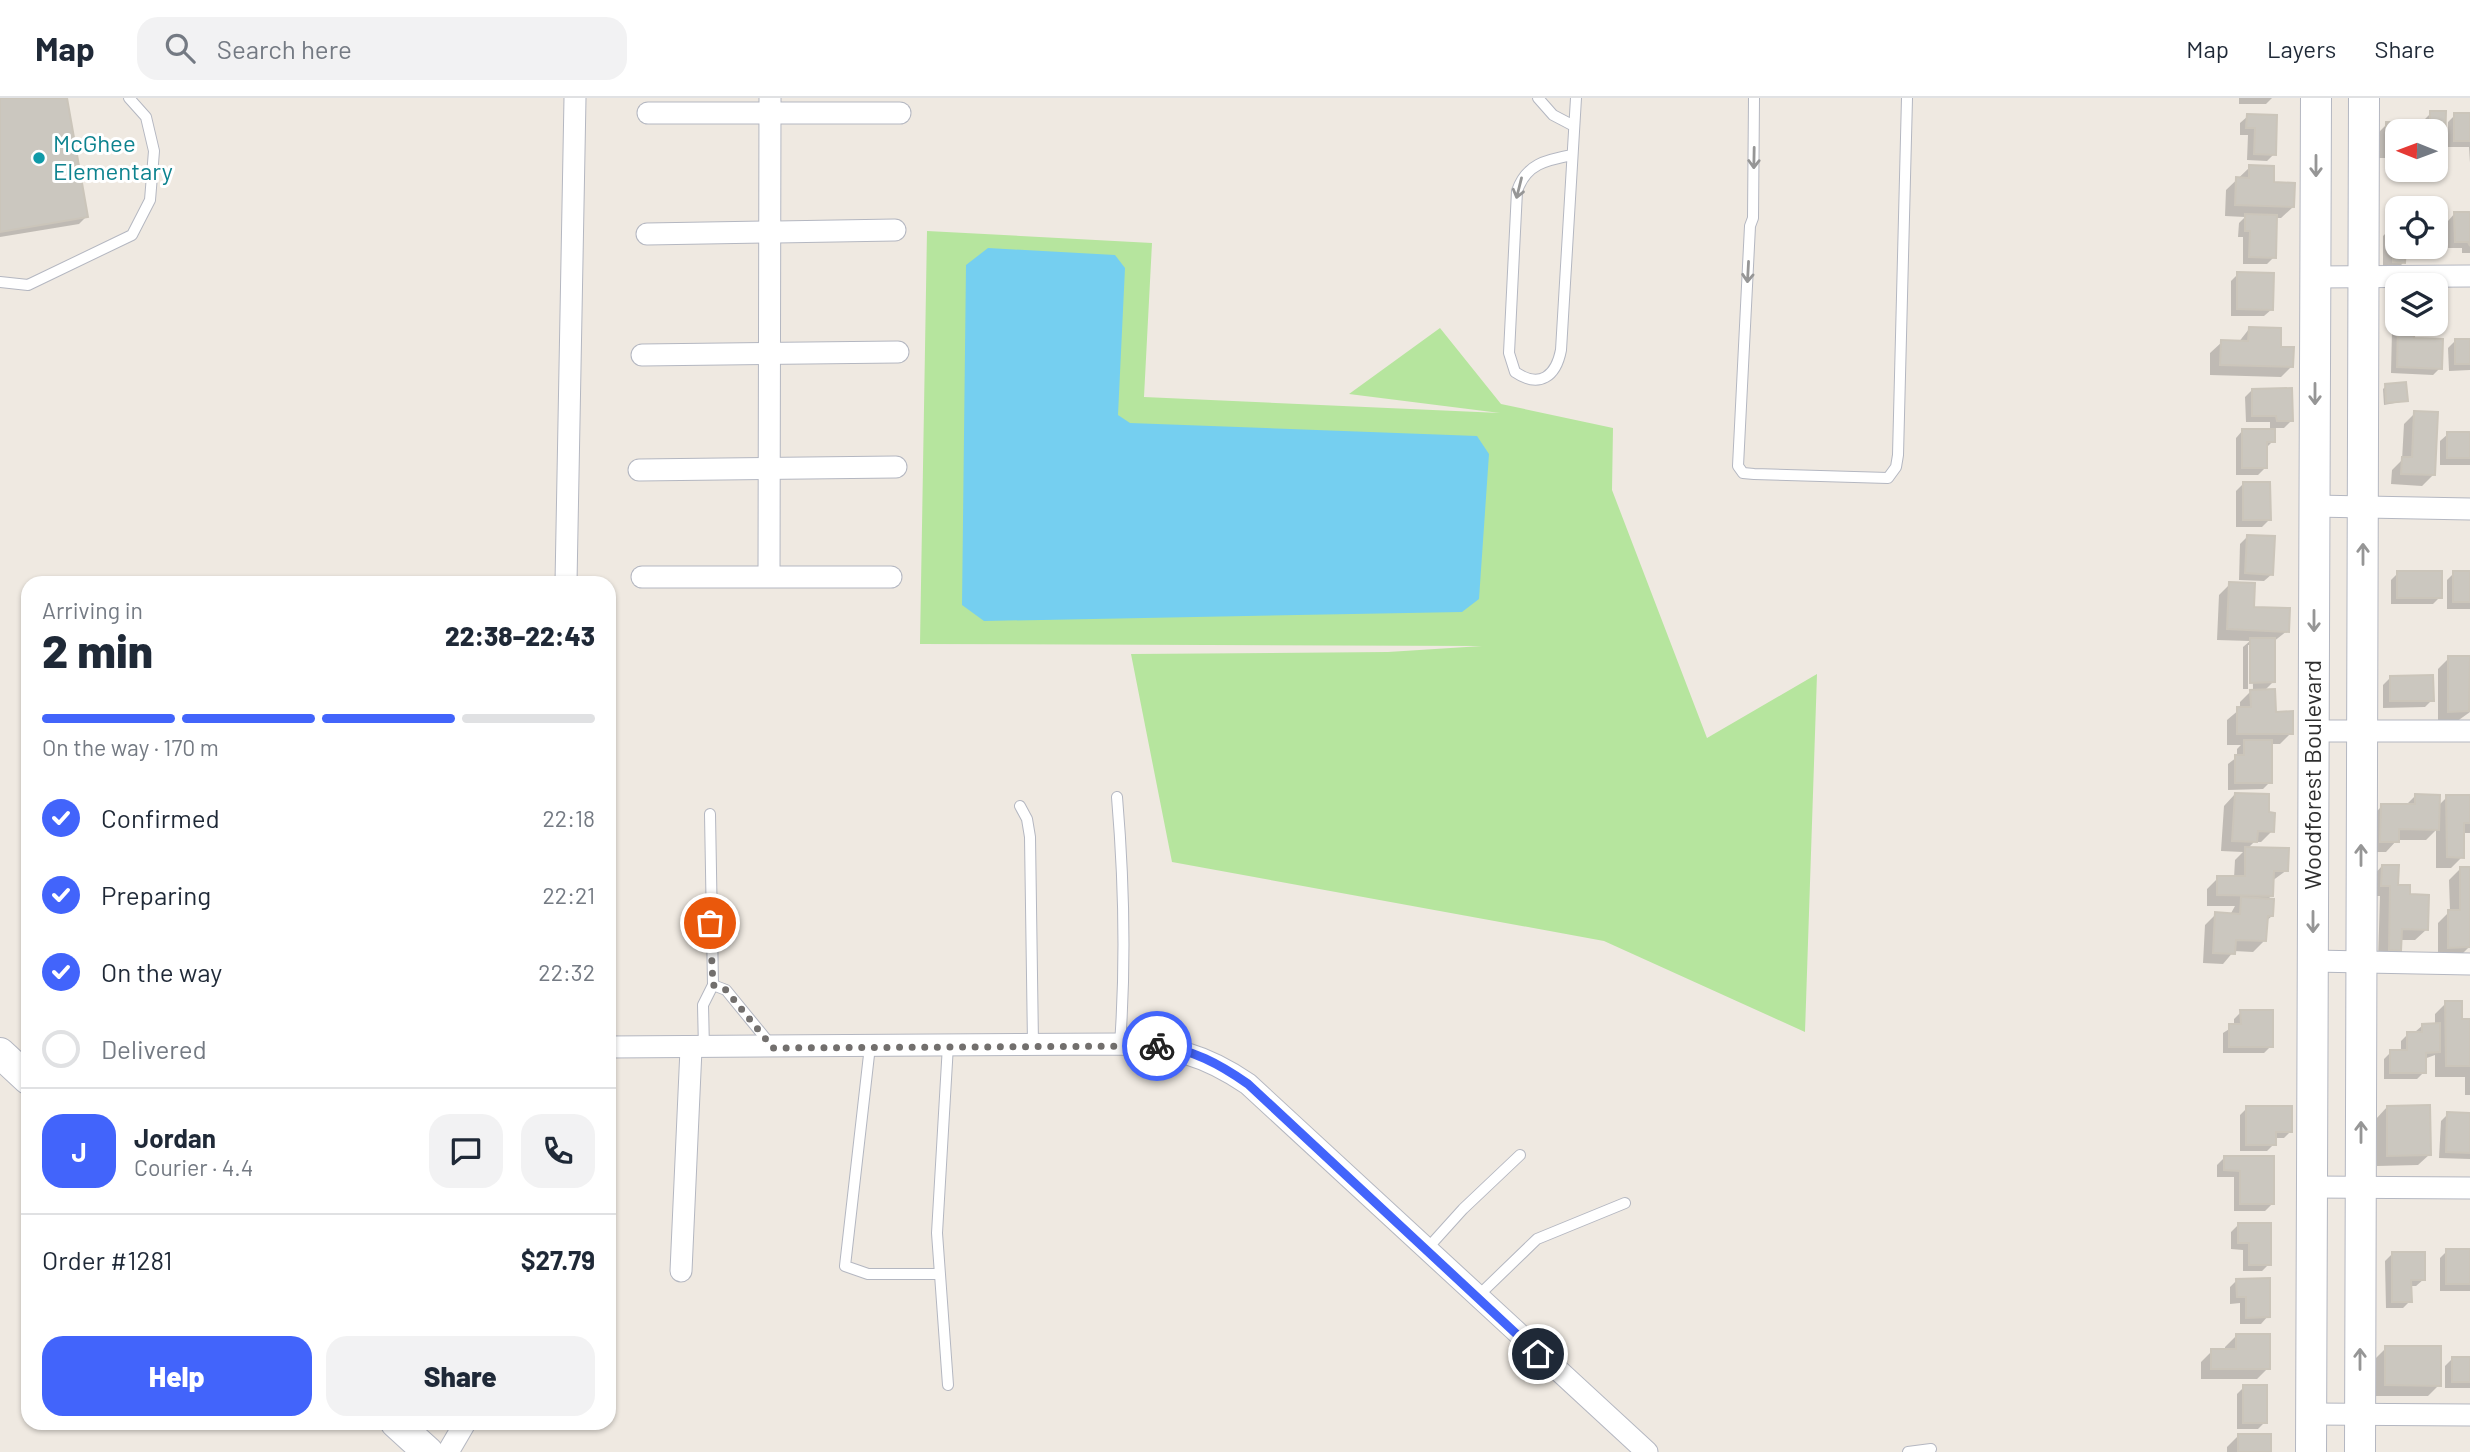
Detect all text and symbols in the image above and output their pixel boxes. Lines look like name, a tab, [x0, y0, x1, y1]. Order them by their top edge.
search box	[137, 17, 627, 80]
text: Map	[35, 28, 95, 68]
icon: search	[161, 29, 199, 67]
text: Search here	[217, 33, 352, 64]
text: Map	[2186, 34, 2229, 63]
text: Layers	[2267, 34, 2336, 63]
text: Share	[2374, 34, 2435, 63]
north arrow	[2385, 119, 2448, 182]
map controls	[2385, 119, 2448, 336]
place label: McGhee Elementary	[53, 128, 173, 185]
one-way arrow	[1747, 146, 1761, 169]
marker: McGhee Elementary	[31, 150, 47, 166]
one-way arrow	[2309, 154, 2323, 177]
one-way arrow	[1512, 176, 1525, 199]
button: locate	[2385, 196, 2448, 259]
one-way arrow	[1741, 260, 1754, 283]
button: layers	[2385, 273, 2448, 336]
one-way arrow	[2308, 382, 2322, 405]
one-way arrow	[2356, 543, 2369, 566]
text: Arriving in	[42, 596, 143, 624]
one-way arrow	[2307, 609, 2321, 632]
text: 22:38–22:43	[445, 620, 595, 651]
text: 2 min	[42, 622, 153, 677]
street label: Woodforest Boulevard	[2297, 660, 2326, 890]
text: On the way · 170 m	[42, 733, 219, 761]
icon: check	[42, 799, 80, 837]
text: Confirmed	[101, 802, 220, 833]
text: 22:18	[543, 804, 595, 832]
one-way arrow	[2355, 844, 2368, 867]
icon: check	[42, 876, 80, 914]
text: Preparing	[101, 879, 211, 910]
text: 22:21	[542, 881, 595, 909]
pin	[680, 893, 740, 953]
icon: bag	[691, 904, 729, 942]
one-way arrow	[2306, 910, 2320, 933]
icon: check	[42, 953, 80, 991]
text: On the way	[101, 956, 222, 987]
text: 22:32	[538, 958, 595, 986]
courier	[1122, 1011, 1192, 1081]
icon: bike	[1138, 1027, 1176, 1065]
text: Delivered	[101, 1033, 207, 1064]
button: chat	[429, 1114, 503, 1188]
button: phone	[521, 1114, 595, 1188]
one-way arrow	[2354, 1121, 2367, 1144]
text: Jordan	[134, 1122, 216, 1153]
text: J	[71, 1136, 87, 1167]
text: Courier · 4.4	[134, 1153, 253, 1181]
text: Order #1281	[42, 1244, 172, 1275]
text: $27.79	[521, 1244, 595, 1275]
pin	[1508, 1324, 1568, 1384]
icon: home	[1519, 1335, 1557, 1373]
button: Help	[42, 1336, 312, 1416]
button: Share	[326, 1336, 595, 1416]
one-way arrow	[2353, 1348, 2367, 1371]

